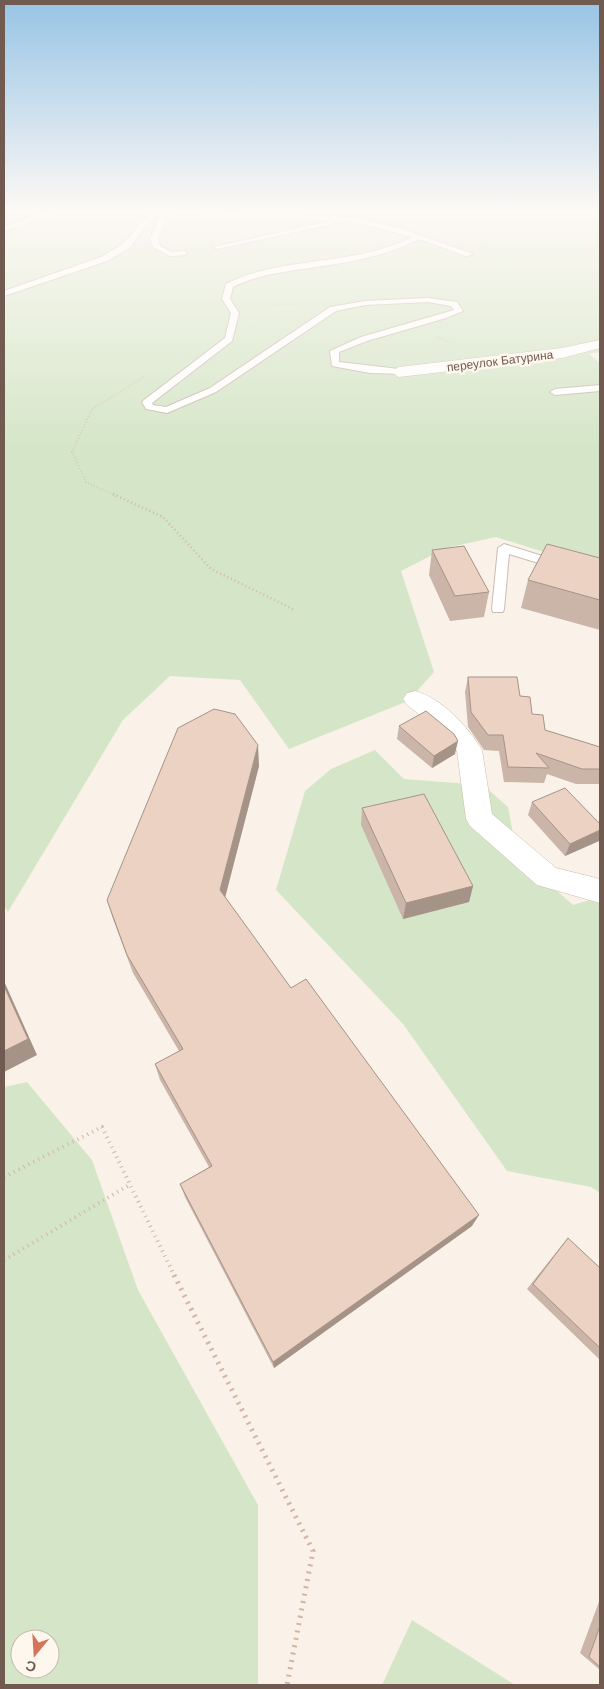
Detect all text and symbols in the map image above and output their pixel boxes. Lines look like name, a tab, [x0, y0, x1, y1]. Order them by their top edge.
street label: переулок Батурина	[446, 347, 554, 374]
north arrow	[10, 1629, 60, 1679]
text: С	[24, 1657, 38, 1676]

